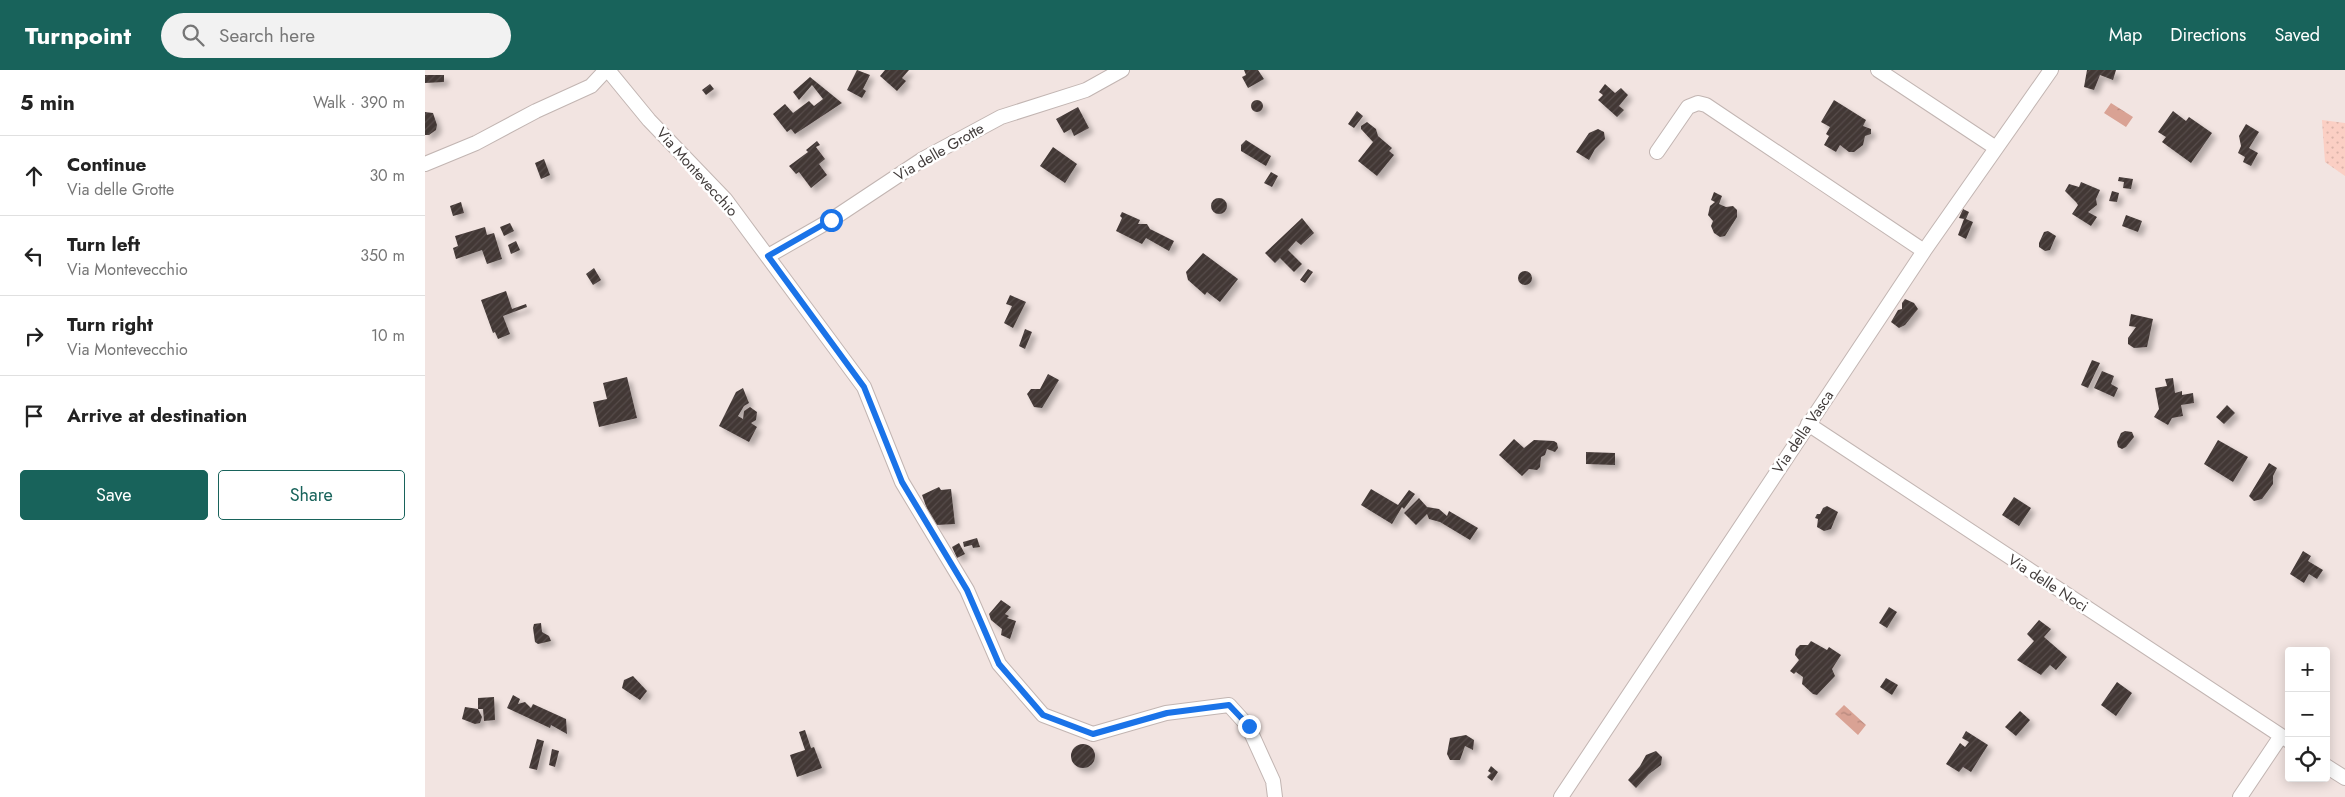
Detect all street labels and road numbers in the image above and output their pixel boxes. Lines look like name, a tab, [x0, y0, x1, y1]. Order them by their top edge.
street label: Via delle Grotte	[890, 117, 988, 187]
street label: Via Montevecchio	[651, 123, 743, 221]
street label: Via della Vasca	[1767, 386, 1839, 478]
street label: Via delle Noci	[2004, 549, 2092, 617]

